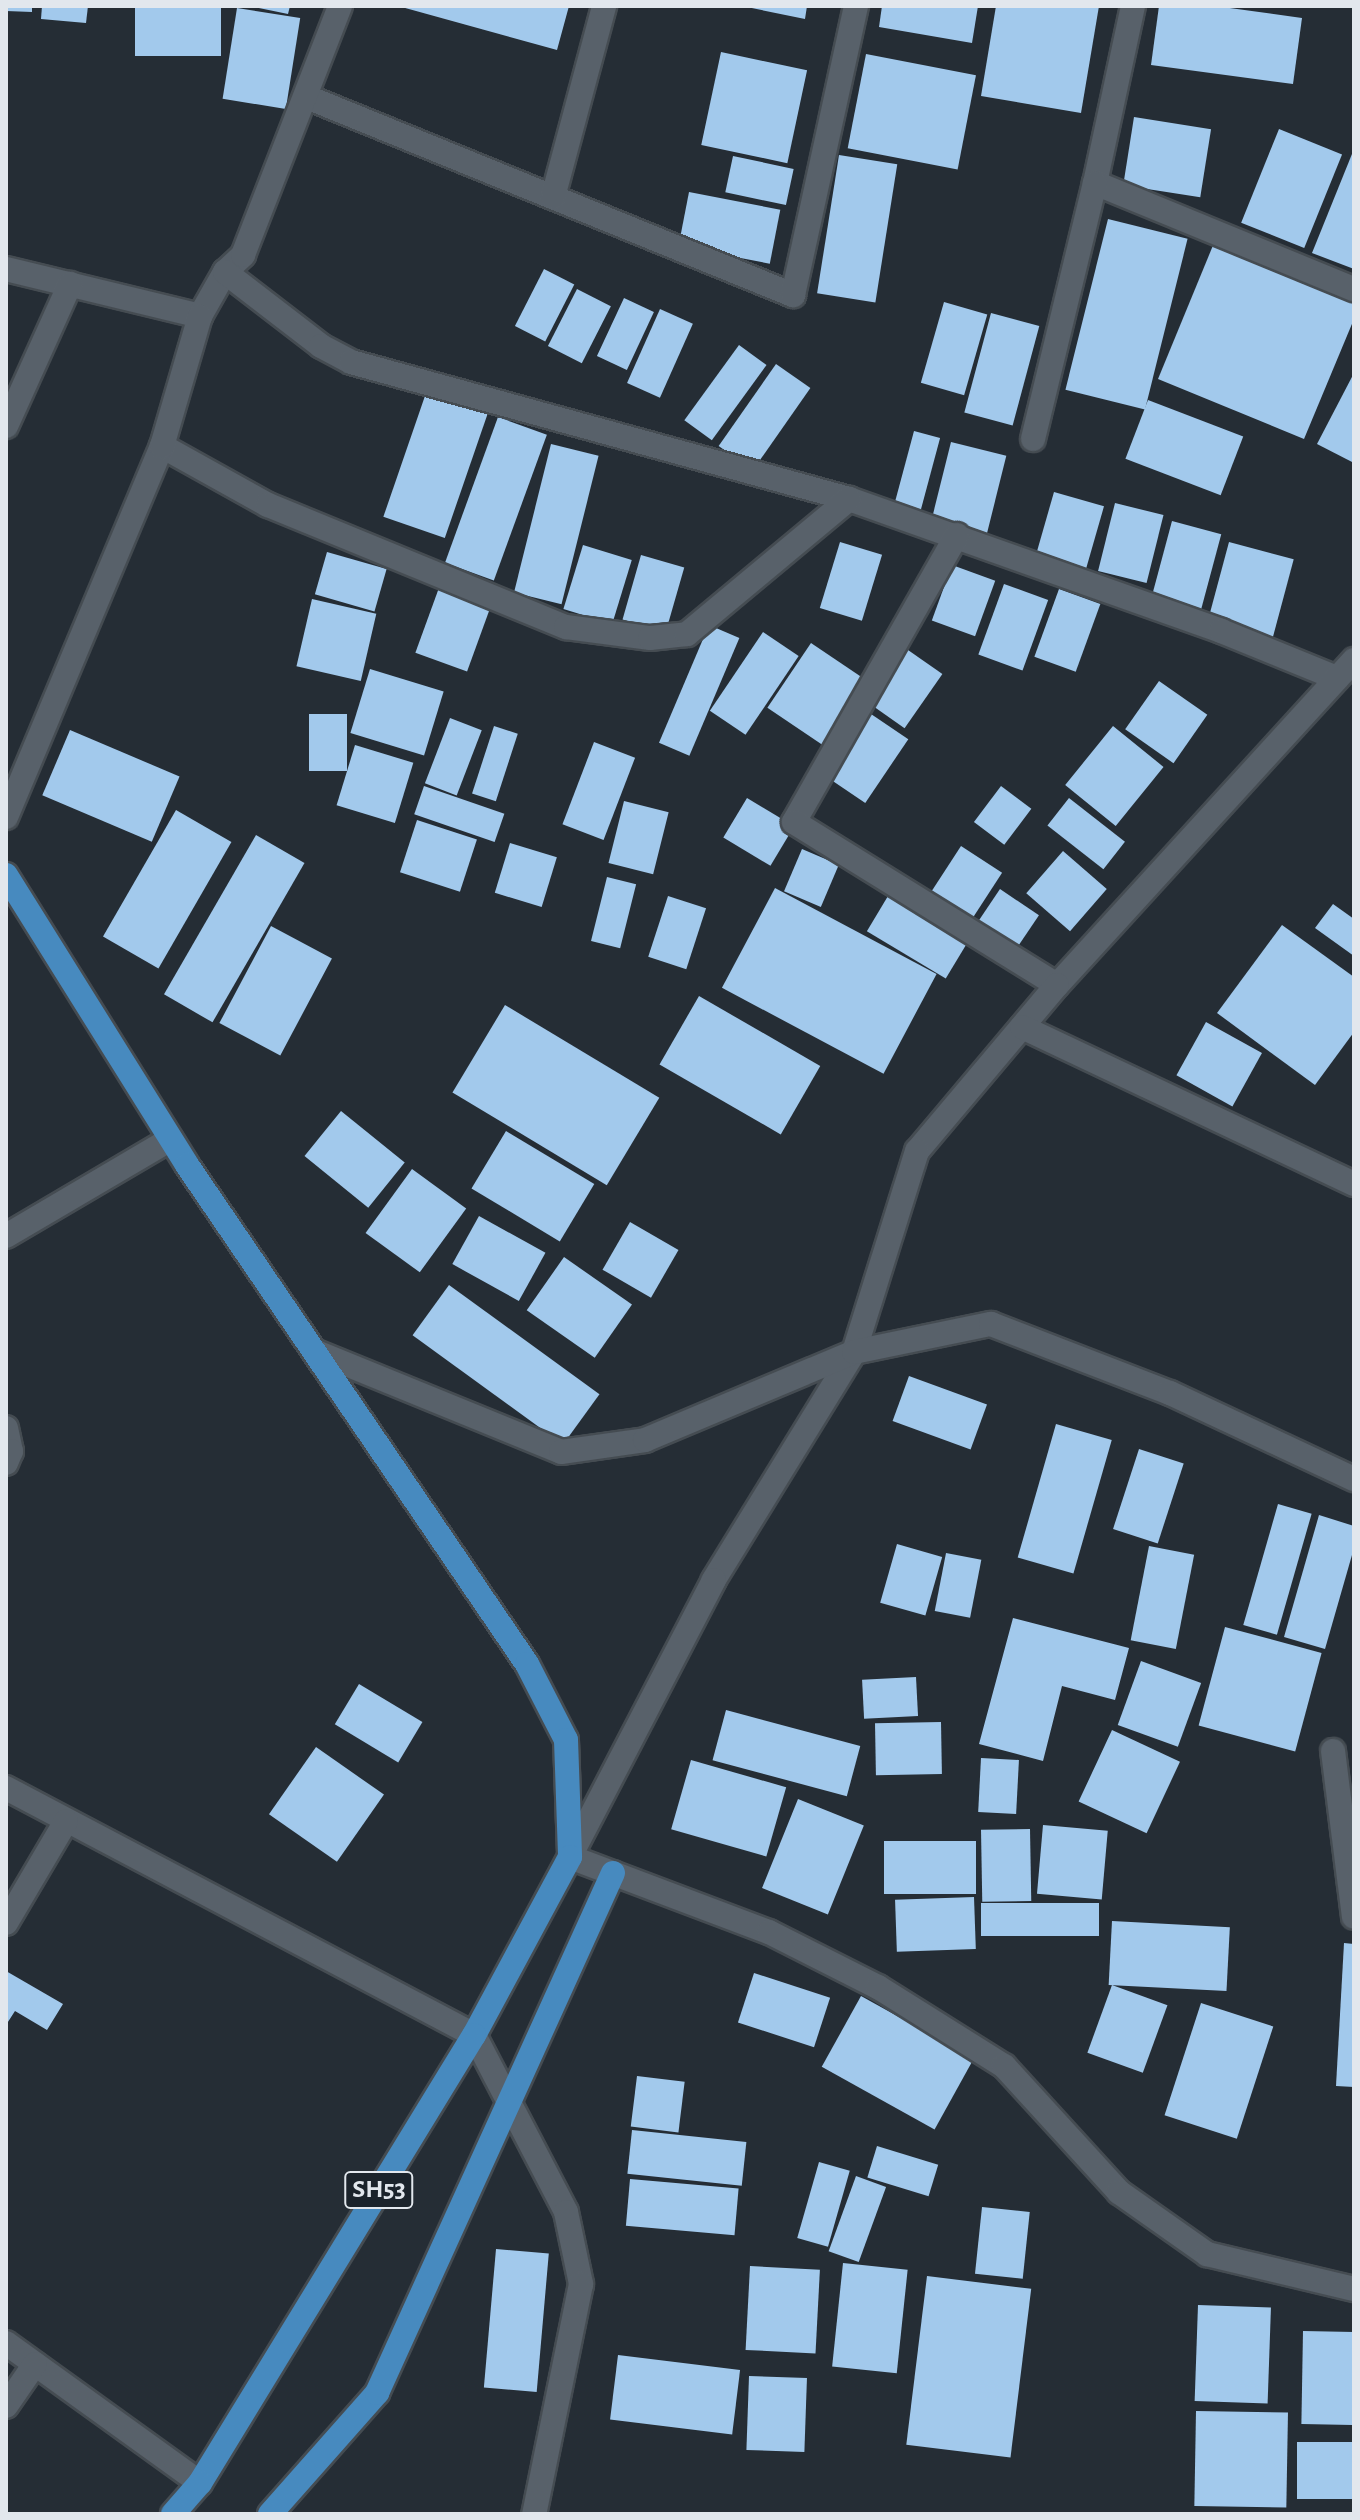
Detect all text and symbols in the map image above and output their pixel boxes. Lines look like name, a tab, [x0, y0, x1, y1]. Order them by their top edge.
road number: SH53	[343, 2168, 415, 2212]

